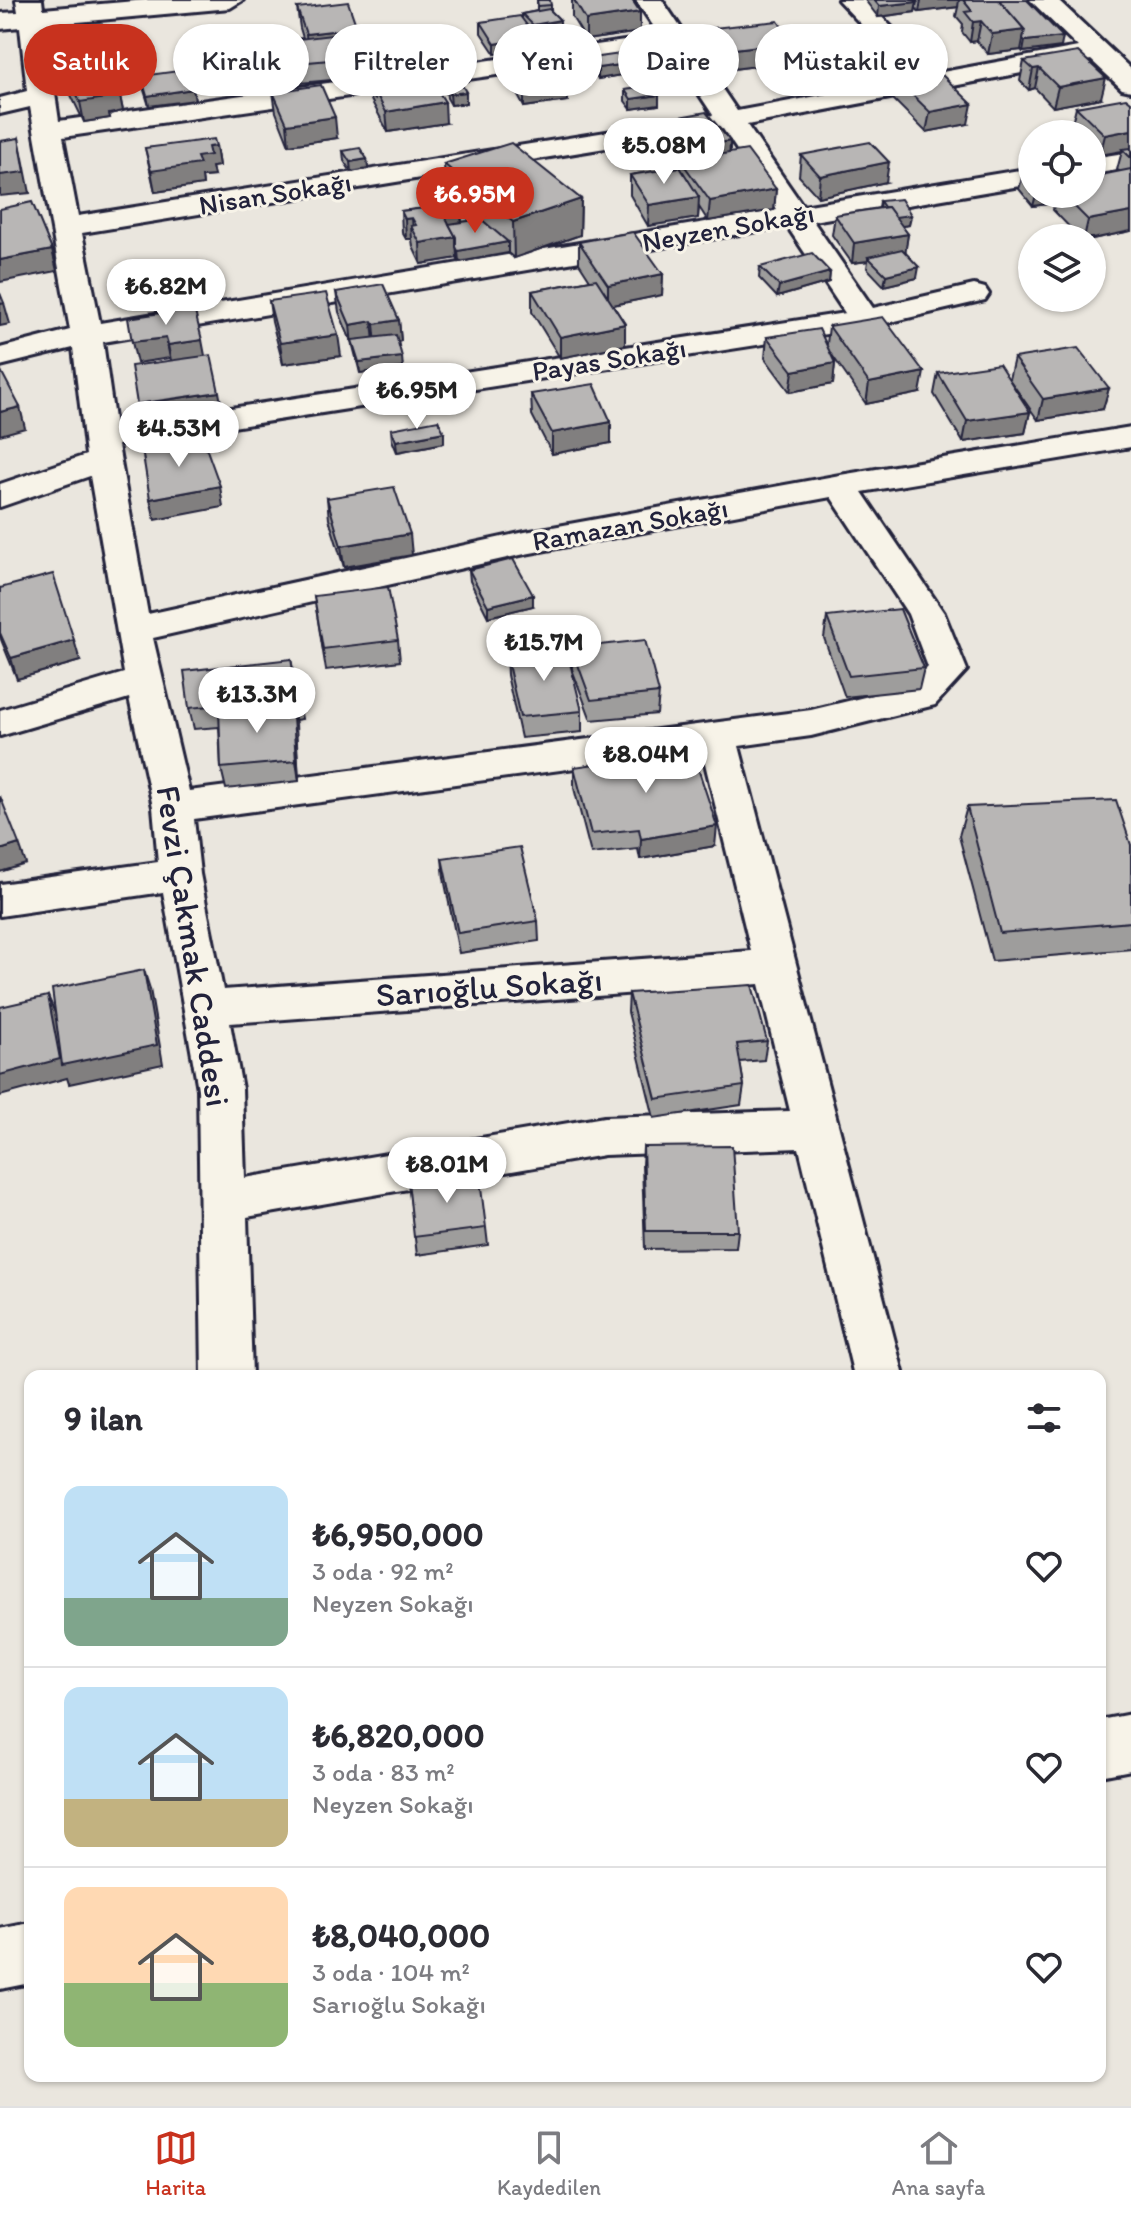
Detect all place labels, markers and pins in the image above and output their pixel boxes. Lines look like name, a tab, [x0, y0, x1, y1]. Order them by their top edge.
pin: ₺5.08M	[599, 118, 729, 186]
pin: ₺6.95M	[410, 167, 540, 235]
pin: ₺6.82M	[101, 259, 231, 327]
pin: ₺6.95M	[352, 363, 482, 431]
pin: ₺4.53M	[114, 401, 244, 469]
pin: ₺15.7M	[479, 615, 609, 683]
pin: ₺13.3M	[192, 667, 322, 735]
pin: ₺8.04M	[581, 727, 711, 795]
pin: ₺8.01M	[382, 1137, 512, 1205]

